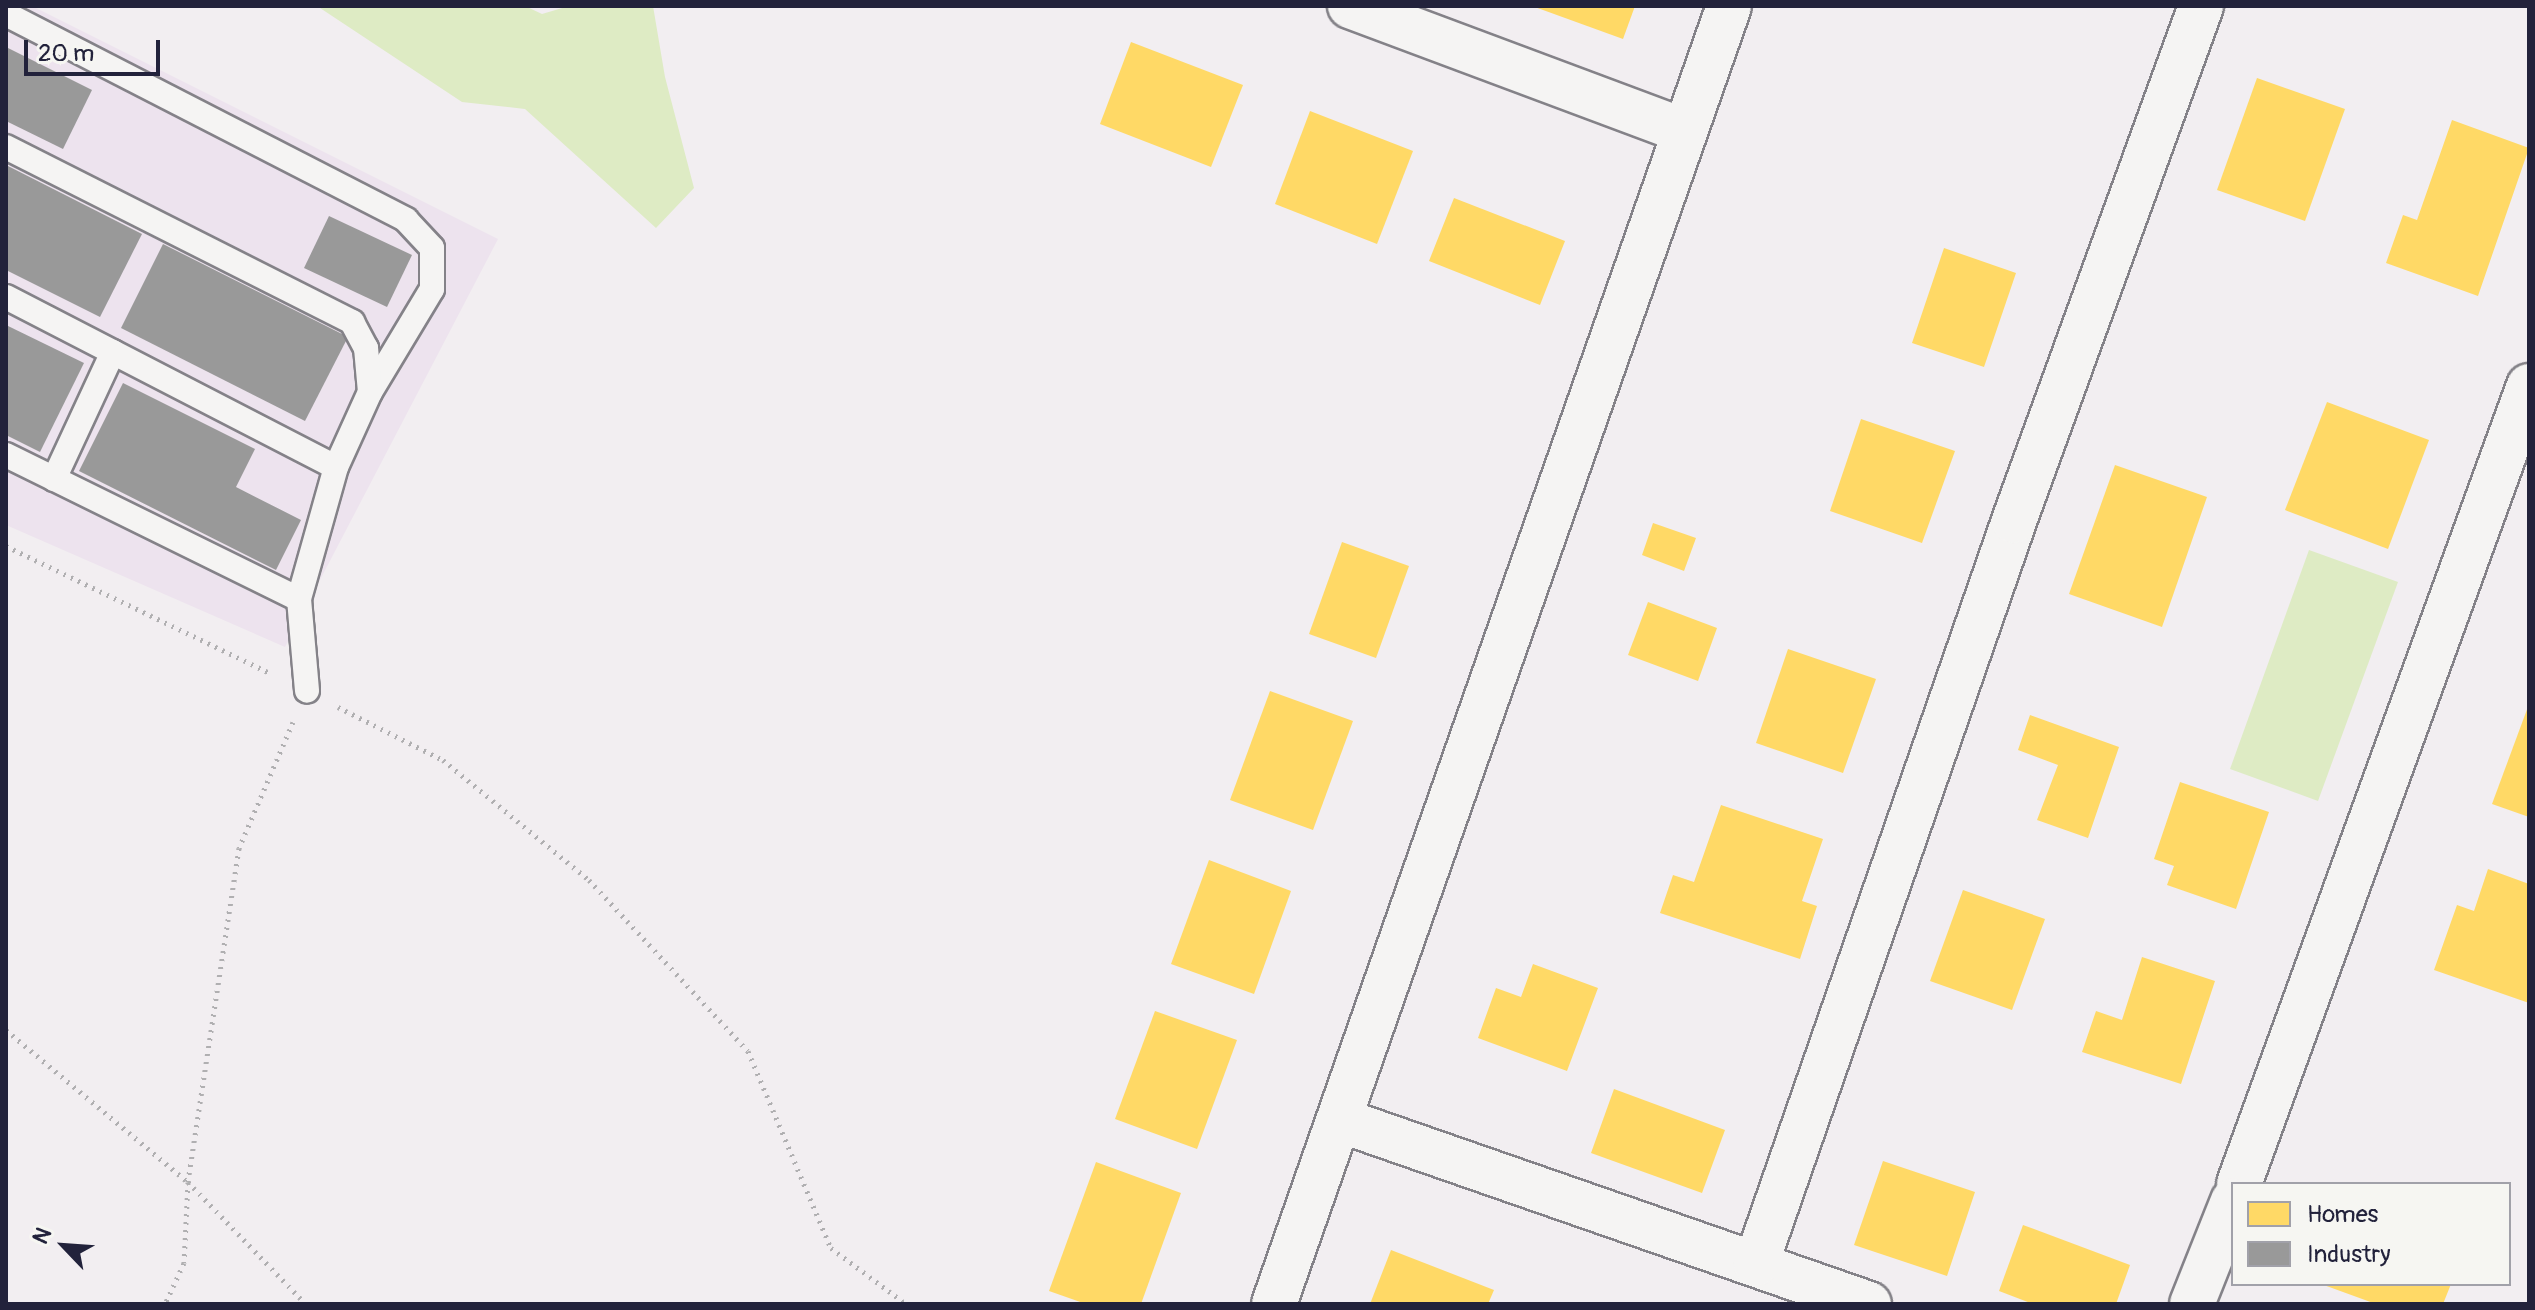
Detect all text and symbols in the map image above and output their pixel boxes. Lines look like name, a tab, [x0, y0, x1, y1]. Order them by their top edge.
scale bar	[28, 24, 164, 74]
text: 20 m	[38, 39, 94, 68]
legend	[2231, 1182, 2511, 1286]
text: Homes	[2307, 1200, 2378, 1229]
north arrow	[24, 1206, 104, 1286]
text: N	[26, 1223, 58, 1249]
text: Industry	[2307, 1240, 2390, 1269]

